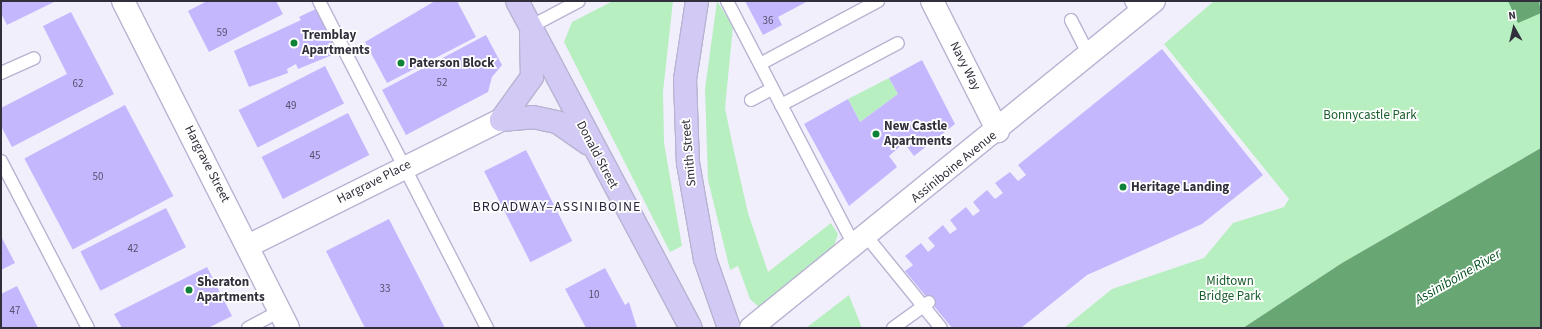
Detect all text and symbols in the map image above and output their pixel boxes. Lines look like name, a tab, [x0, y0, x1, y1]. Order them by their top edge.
north arrow	[1494, 8, 1534, 48]
text: N	[1508, 8, 1517, 24]
house number: 36	[763, 14, 773, 28]
house number: 59	[217, 26, 227, 40]
place label: Tremblay Apartments	[302, 28, 370, 59]
marker: Tremblay Apartments	[289, 38, 299, 48]
street label: Navy Way	[946, 39, 984, 93]
place label: Paterson Block	[409, 55, 494, 71]
marker: Paterson Block	[396, 58, 406, 68]
house number: 52	[437, 76, 447, 90]
house number: 62	[73, 77, 83, 91]
house number: 49	[286, 99, 296, 113]
park label: Bonnycastle Park	[1323, 107, 1417, 123]
street label: Donald Street	[573, 118, 621, 192]
street label: Smith Street	[678, 119, 700, 187]
place label: New Castle Apartments	[884, 119, 952, 150]
street label: Hargrave Street	[181, 123, 233, 205]
street label: Assiniboine Avenue	[908, 128, 1000, 206]
marker: New Castle Apartments	[871, 129, 881, 139]
house number: 45	[310, 149, 320, 163]
street label: Hargrave Place	[334, 157, 414, 207]
house number: 50	[93, 170, 103, 184]
place label: Heritage Landing	[1131, 179, 1229, 195]
marker: Heritage Landing	[1118, 182, 1128, 192]
district label: BROADWAY–ASSINIBOINE	[473, 199, 641, 215]
house number: 42	[128, 242, 138, 256]
water label: Assiniboine River	[1412, 246, 1504, 308]
park label: Midtown Bridge Park	[1199, 274, 1261, 305]
place label: Sheraton Apartments	[197, 275, 265, 306]
house number: 33	[380, 282, 390, 296]
marker: Sheraton Apartments	[184, 285, 194, 295]
house number: 10	[589, 288, 599, 302]
house number: 47	[10, 304, 20, 318]

